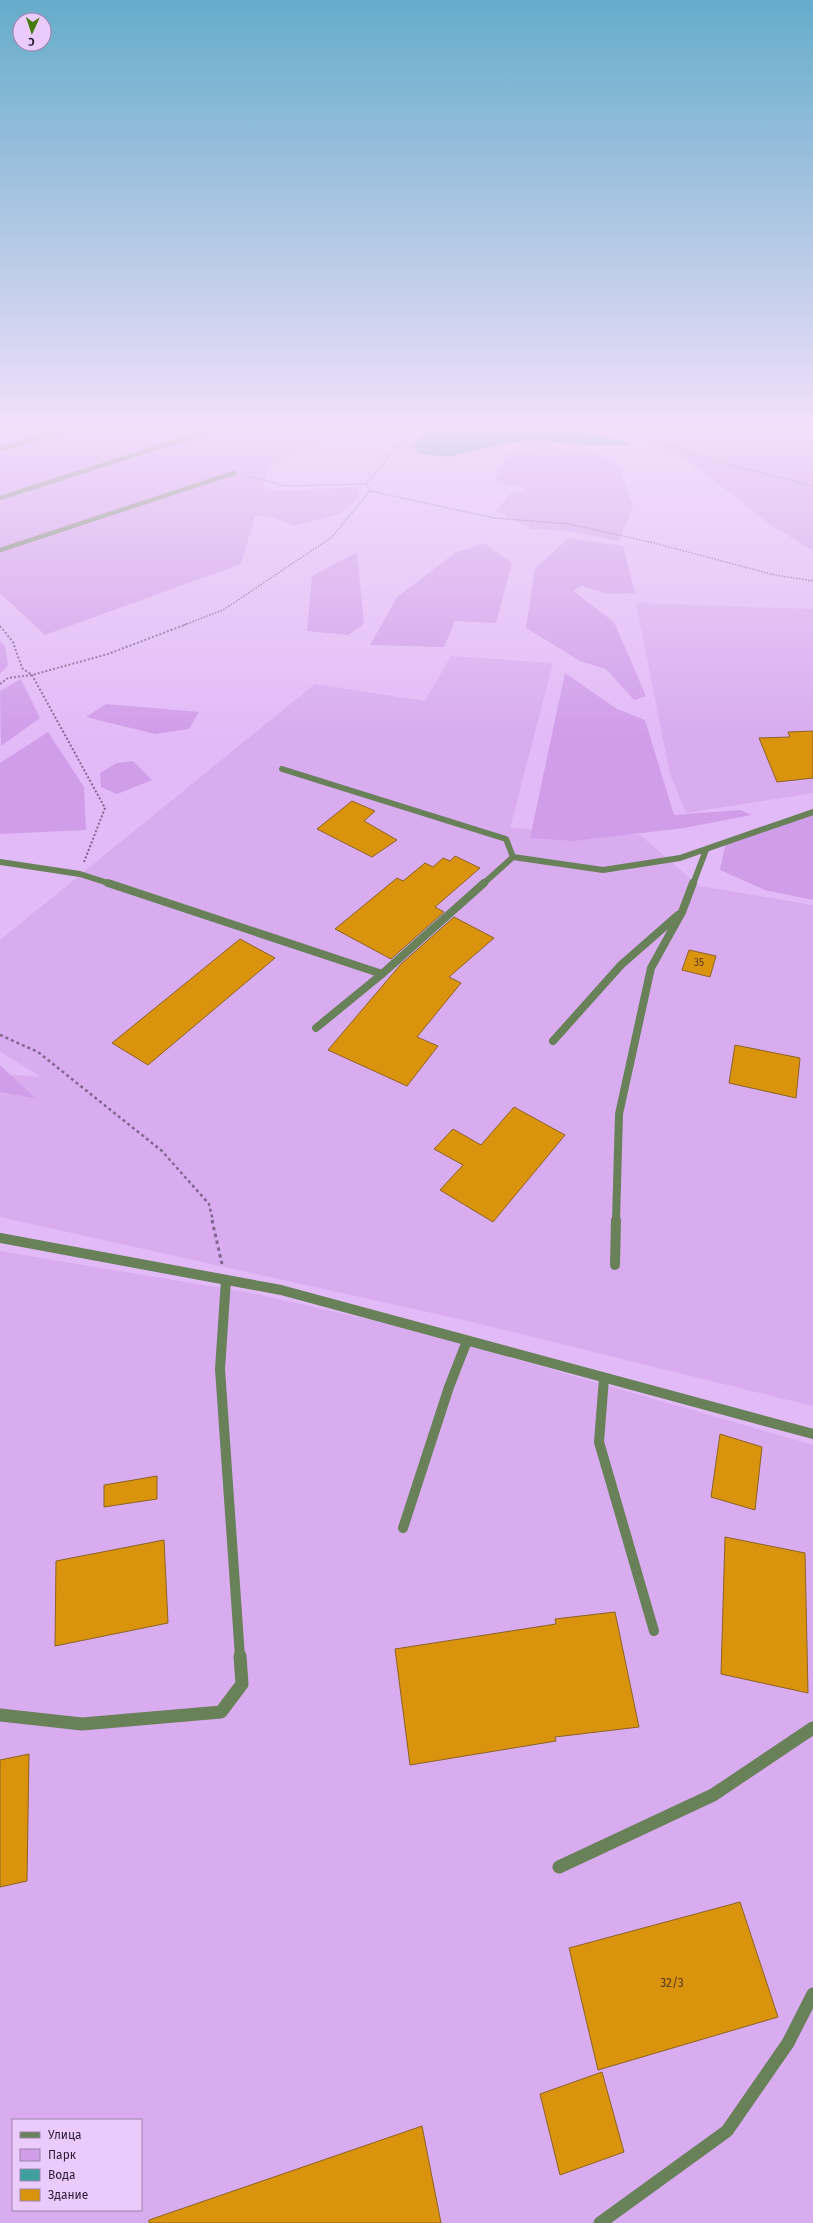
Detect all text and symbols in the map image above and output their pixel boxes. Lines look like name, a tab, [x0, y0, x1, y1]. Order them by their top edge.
north arrow	[12, 12, 52, 52]
text: С	[27, 35, 35, 48]
house number: 35	[694, 957, 704, 969]
house number: 32/3	[660, 1976, 684, 1990]
legend	[12, 2119, 142, 2211]
text: Улица	[48, 2128, 82, 2142]
text: Парк	[48, 2148, 77, 2162]
text: Вода	[48, 2168, 75, 2182]
text: Здание	[48, 2188, 88, 2202]

